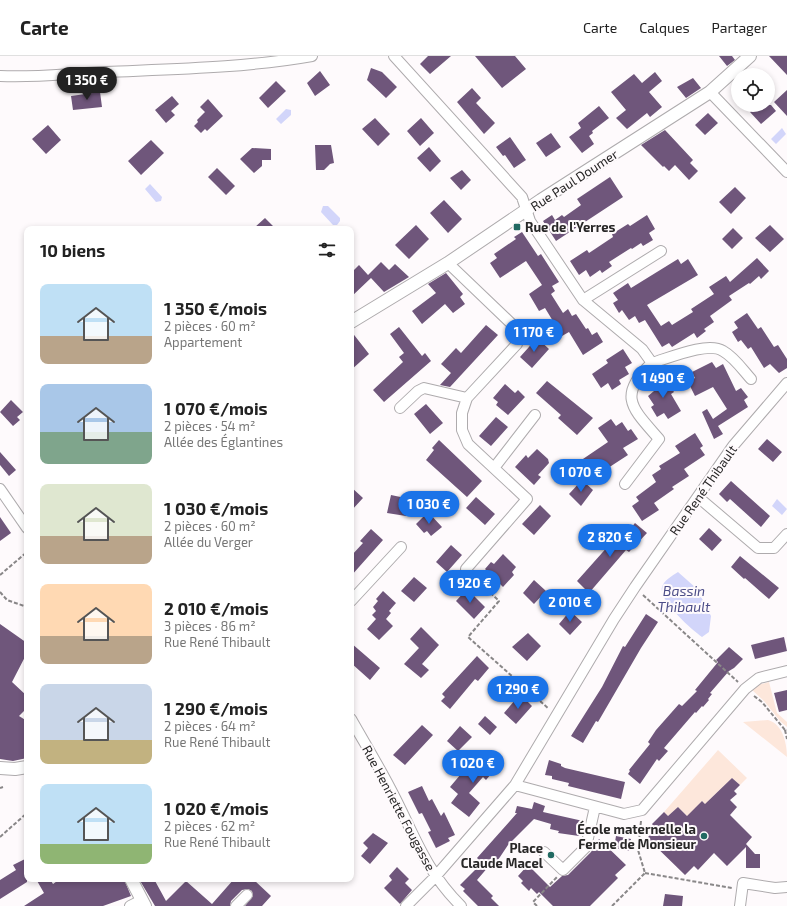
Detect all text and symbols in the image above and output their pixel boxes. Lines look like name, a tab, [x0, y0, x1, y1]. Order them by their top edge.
text: Carte	[20, 16, 69, 39]
text: Carte	[583, 19, 617, 36]
text: Calques	[639, 19, 690, 36]
text: Partager	[712, 19, 767, 36]
pin: 1 350 €	[50, 67, 124, 101]
map controls	[731, 68, 775, 112]
button: locate	[731, 68, 775, 112]
text: 1 350 €	[66, 72, 108, 88]
street label: Rue Paul Doumer	[527, 146, 621, 214]
place label: Rue de l'Yerres	[525, 219, 616, 235]
marker: Rue de l'Yerres	[512, 222, 522, 232]
icon: filters	[316, 239, 338, 261]
text: 10 biens	[40, 240, 105, 260]
text: 1 350 €/mois	[164, 298, 267, 318]
icon: home	[72, 300, 120, 348]
text: 2 pièces · 60 m²	[164, 318, 256, 334]
pin: 1 170 €	[497, 319, 571, 353]
text: 1 170 €	[514, 324, 554, 340]
text: Appartement	[164, 334, 242, 350]
pin: 1 490 €	[626, 365, 700, 399]
text: 1 490 €	[641, 370, 685, 386]
text: 1 070 €/mois	[164, 398, 268, 418]
icon: home	[72, 400, 120, 448]
text: 2 pièces · 54 m²	[164, 418, 255, 434]
text: Allée des Églantines	[164, 434, 283, 450]
street label: Rue René Thibault	[666, 442, 740, 538]
pin: 1 070 €	[544, 459, 618, 493]
text: 1 070 €	[560, 464, 602, 480]
pin: 1 030 €	[392, 491, 466, 525]
text: 1 030 €	[407, 496, 451, 512]
text: 1 030 €/mois	[164, 498, 268, 518]
icon: home	[72, 500, 120, 548]
text: 2 pièces · 60 m²	[164, 518, 256, 534]
pin: 2 820 €	[573, 524, 647, 558]
text: 2 820 €	[587, 529, 633, 545]
text: Allée du Verger	[164, 534, 253, 550]
pin: 1 920 €	[433, 570, 507, 604]
text: 1 920 €	[448, 575, 492, 591]
water label: Bassin Thibault	[658, 582, 711, 615]
pin: 2 010 €	[533, 589, 607, 623]
text: 2 010 €	[548, 594, 592, 610]
text: 2 010 €/mois	[164, 598, 269, 618]
icon: home	[72, 600, 120, 648]
text: 3 pièces · 86 m²	[164, 618, 256, 634]
text: Rue René Thibault	[164, 634, 270, 650]
pin: 1 290 €	[481, 676, 555, 710]
text: 1 290 €	[496, 681, 540, 697]
text: 1 290 €/mois	[164, 698, 268, 718]
icon: home	[72, 700, 120, 748]
text: 2 pièces · 64 m²	[164, 718, 256, 734]
text: Rue René Thibault	[164, 734, 270, 750]
street label: Rue Henriette Fougasse	[359, 742, 439, 874]
pin: 1 020 €	[436, 750, 510, 784]
text: 1 020 €	[451, 755, 495, 771]
text: 1 020 €/mois	[164, 798, 269, 818]
icon: home	[72, 800, 120, 848]
text: 2 pièces · 62 m²	[164, 818, 255, 834]
place label: École maternelle la Ferme de Monsieur	[577, 820, 696, 852]
marker: École maternelle la Ferme de Monsieur	[699, 831, 709, 841]
text: Rue René Thibault	[164, 834, 270, 850]
place label: Place Claude Macel	[461, 840, 544, 871]
marker: Place Claude Macel	[546, 850, 556, 860]

